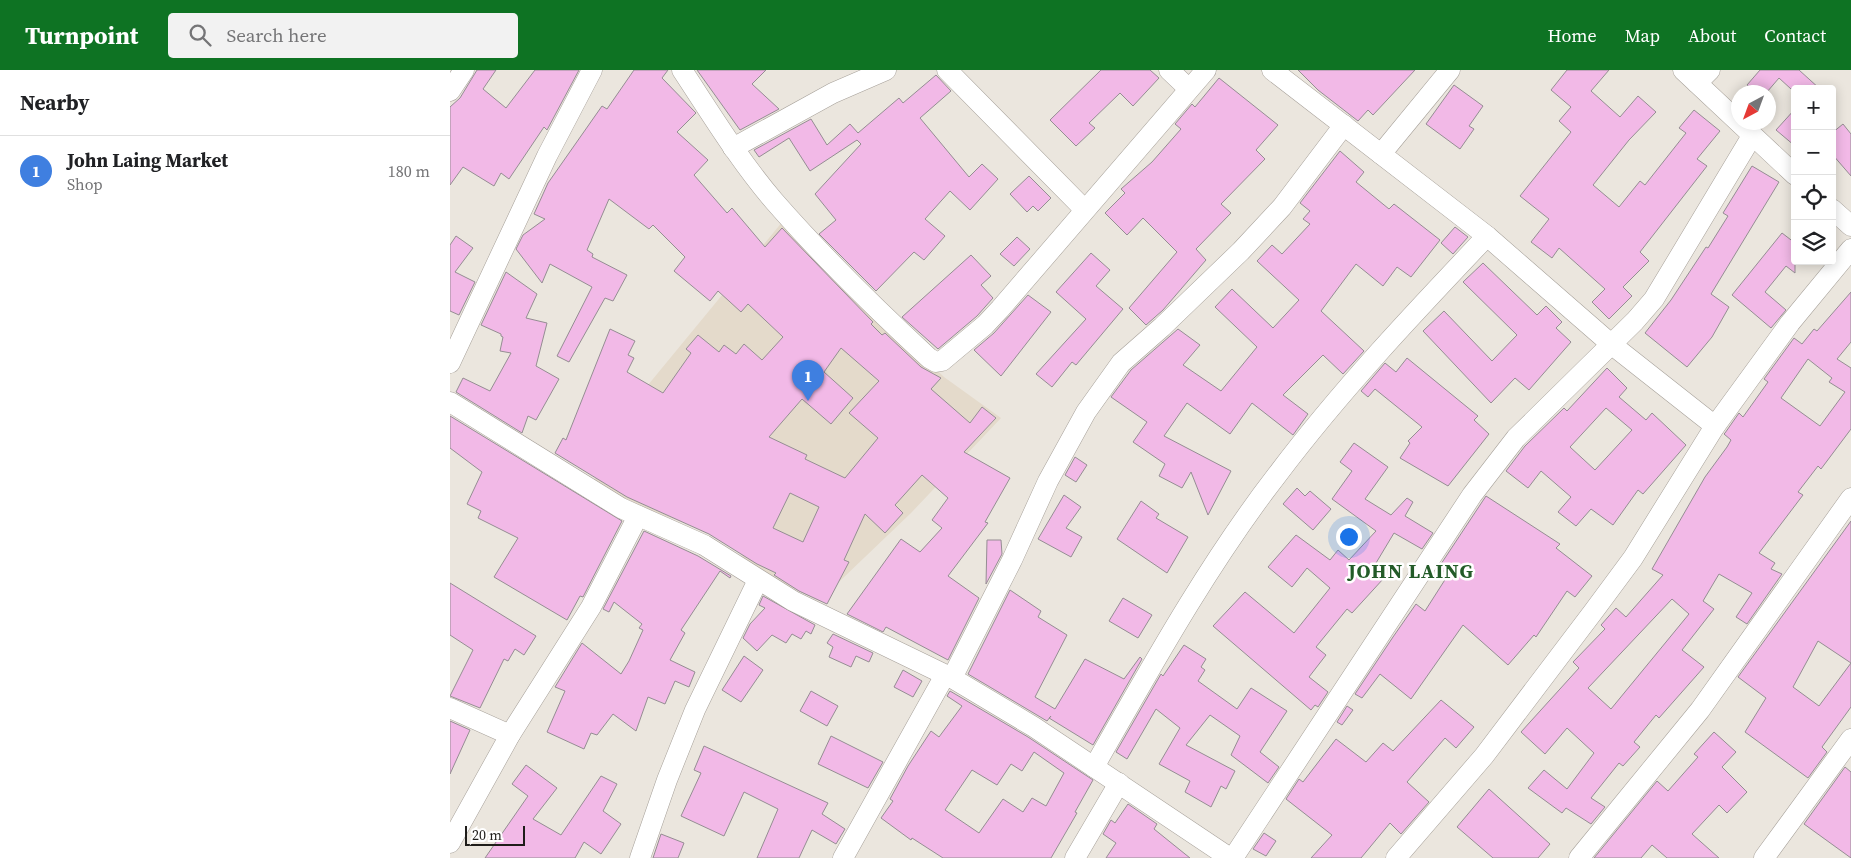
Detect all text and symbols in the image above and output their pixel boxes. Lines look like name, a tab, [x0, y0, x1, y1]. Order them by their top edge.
search box	[168, 13, 518, 58]
text: Turnpoint	[25, 19, 138, 52]
icon: search	[186, 21, 214, 49]
text: Search here	[226, 22, 327, 48]
text: Home	[1548, 23, 1597, 48]
text: Map	[1625, 23, 1660, 48]
text: About	[1688, 23, 1736, 48]
text: Contact	[1764, 23, 1826, 48]
north arrow	[1731, 85, 1776, 130]
map controls	[1791, 85, 1836, 265]
button: +	[1791, 85, 1836, 130]
text: Nearby	[20, 88, 90, 117]
button: −	[1791, 130, 1836, 175]
text: John Laing Market	[67, 147, 228, 173]
text: 1	[32, 160, 40, 182]
text: 180 m	[388, 160, 430, 182]
text: Shop	[67, 173, 103, 195]
button: locate	[1791, 175, 1836, 220]
button: layers	[1791, 220, 1836, 265]
pin: 1	[792, 360, 824, 401]
your location	[1336, 524, 1362, 550]
district label: JOHN LAING	[1346, 557, 1474, 585]
scale bar	[465, 823, 525, 846]
text: 20 m	[472, 825, 502, 845]

